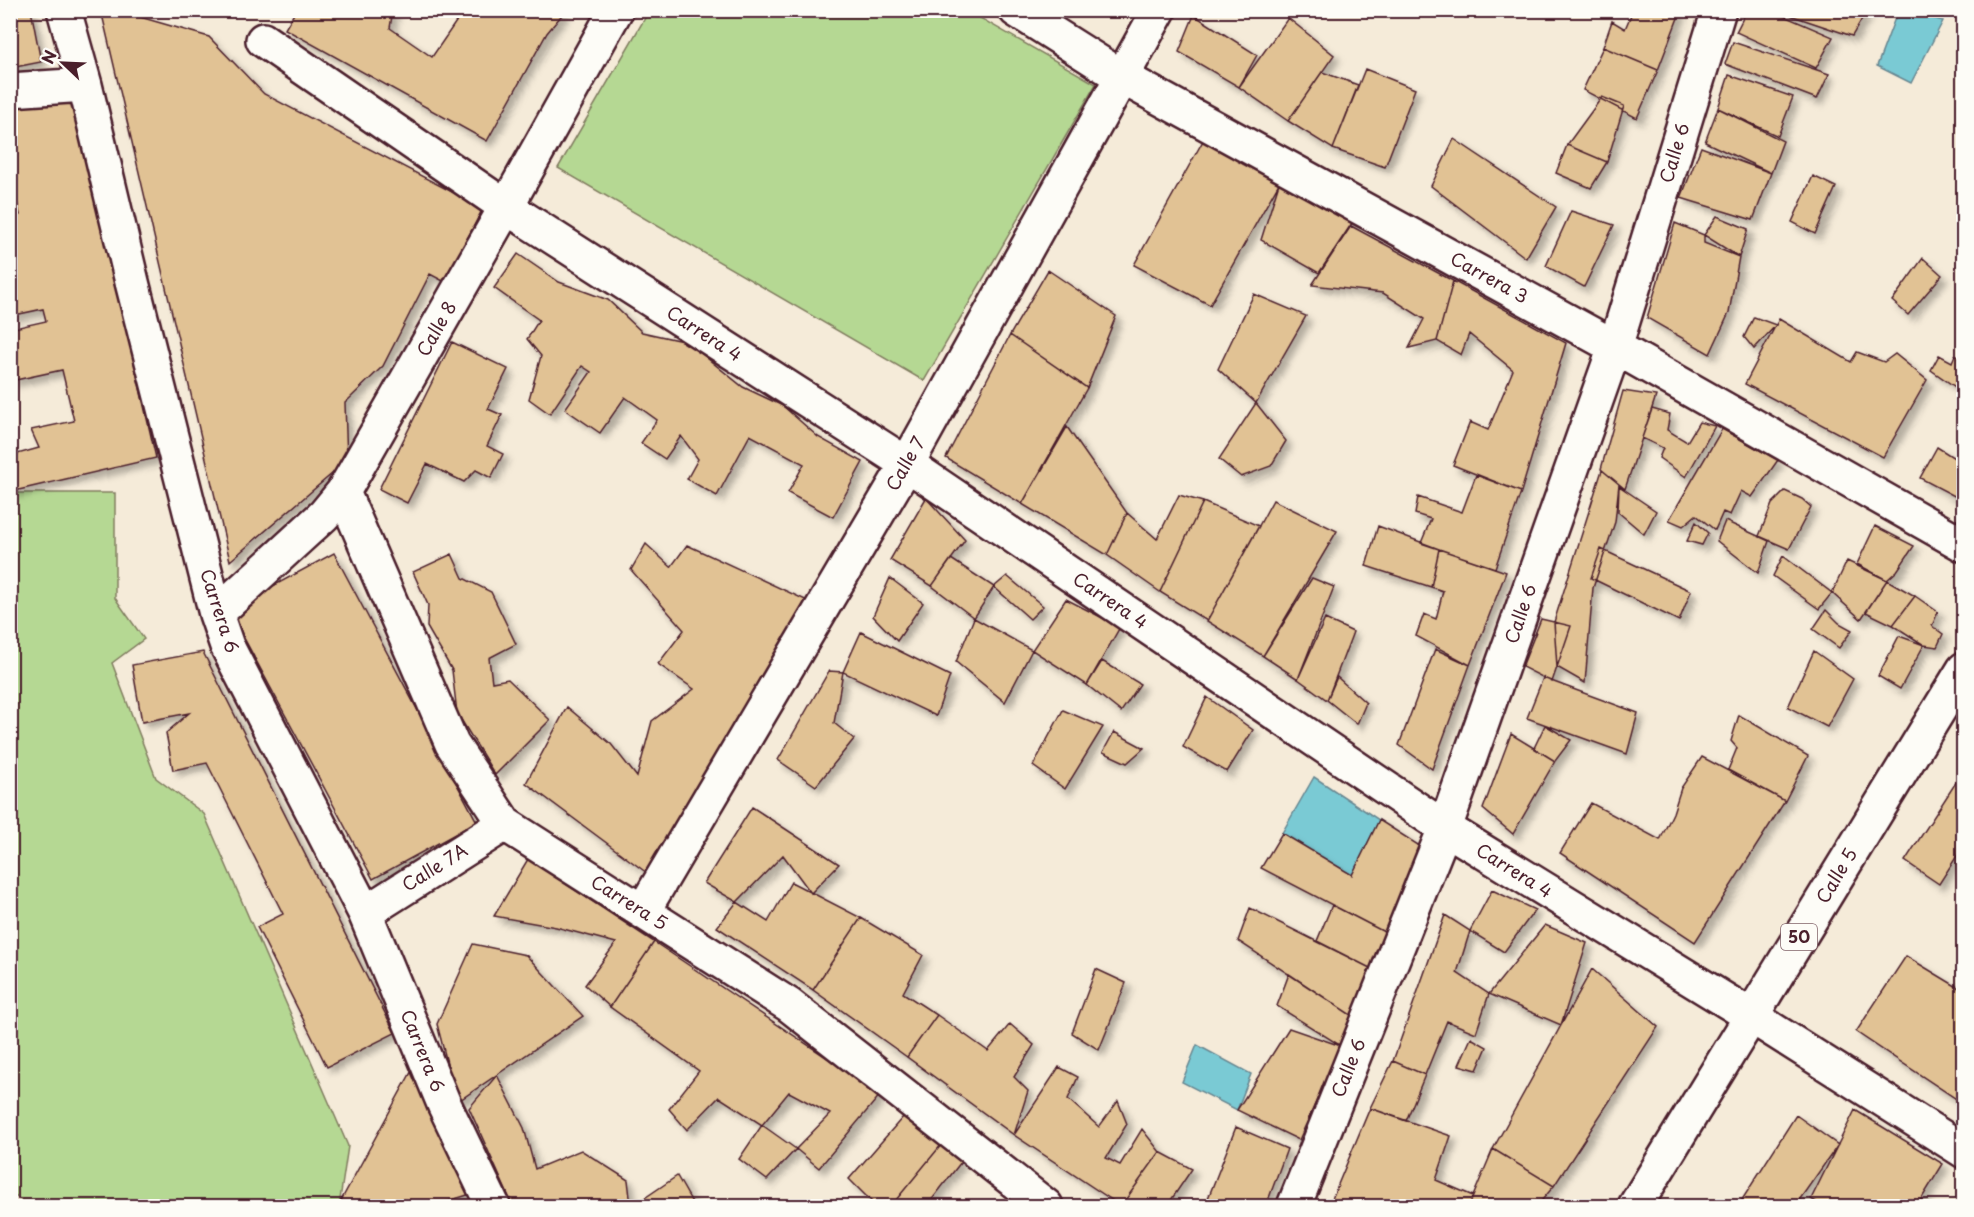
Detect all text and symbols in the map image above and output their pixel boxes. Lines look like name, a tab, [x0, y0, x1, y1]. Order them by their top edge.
north arrow	[33, 33, 93, 93]
text: N	[35, 46, 62, 67]
street label: Calle 6	[1652, 119, 1695, 186]
street label: Carrera 3	[1446, 244, 1534, 309]
street label: Calle 8	[409, 295, 462, 361]
street label: Carrera 4	[662, 298, 748, 367]
street label: Calle 7	[878, 431, 931, 496]
street label: Carrera 6	[194, 565, 247, 656]
street label: Carrera 4	[1068, 565, 1154, 635]
street label: Calle 6	[1497, 580, 1542, 647]
street label: Calle 7A	[396, 836, 472, 897]
street label: Carrera 4	[1471, 836, 1558, 904]
street label: Calle 5	[1809, 842, 1863, 908]
street label: Carrera 5	[586, 867, 674, 936]
road number: 50	[1781, 924, 1817, 950]
street label: Carrera 6	[395, 1005, 452, 1096]
street label: Calle 6	[1324, 1034, 1372, 1101]

